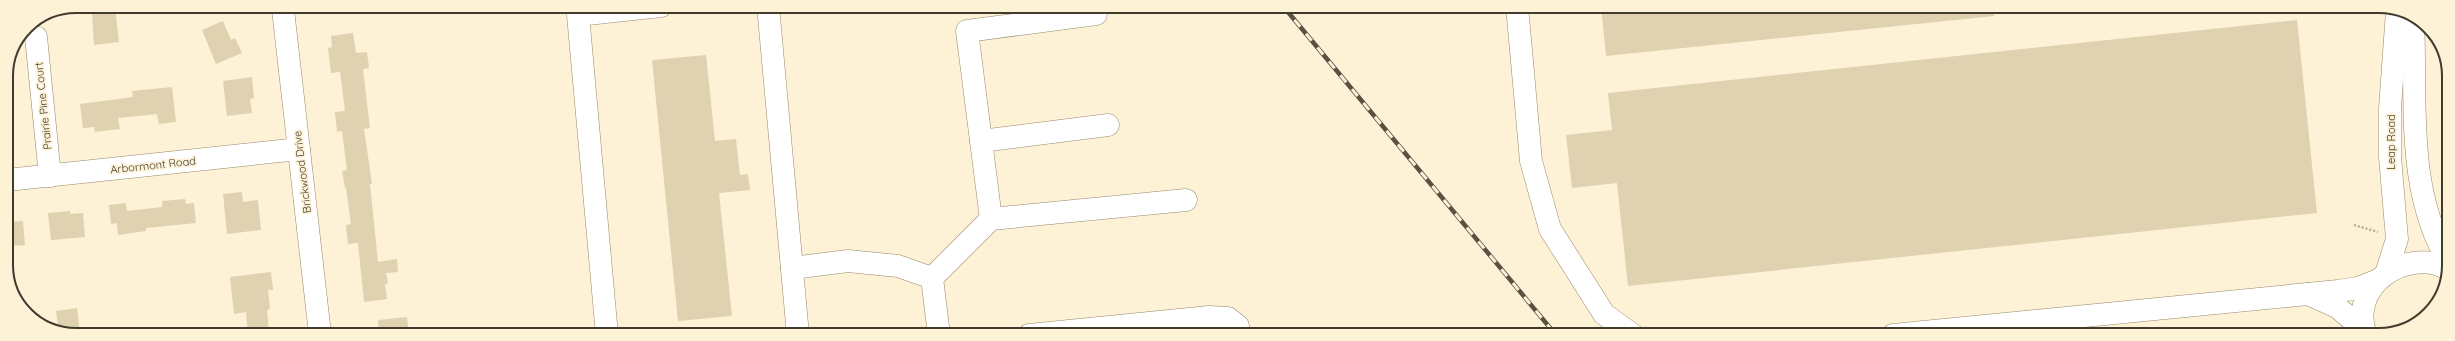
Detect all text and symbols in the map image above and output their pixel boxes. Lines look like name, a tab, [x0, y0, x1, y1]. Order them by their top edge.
street label: Prairie Pine Court	[31, 61, 55, 151]
street label: Leap Road	[2384, 114, 2398, 170]
street label: Brickwood Drive	[290, 130, 314, 214]
street label: Arbormont Road	[110, 154, 196, 176]

